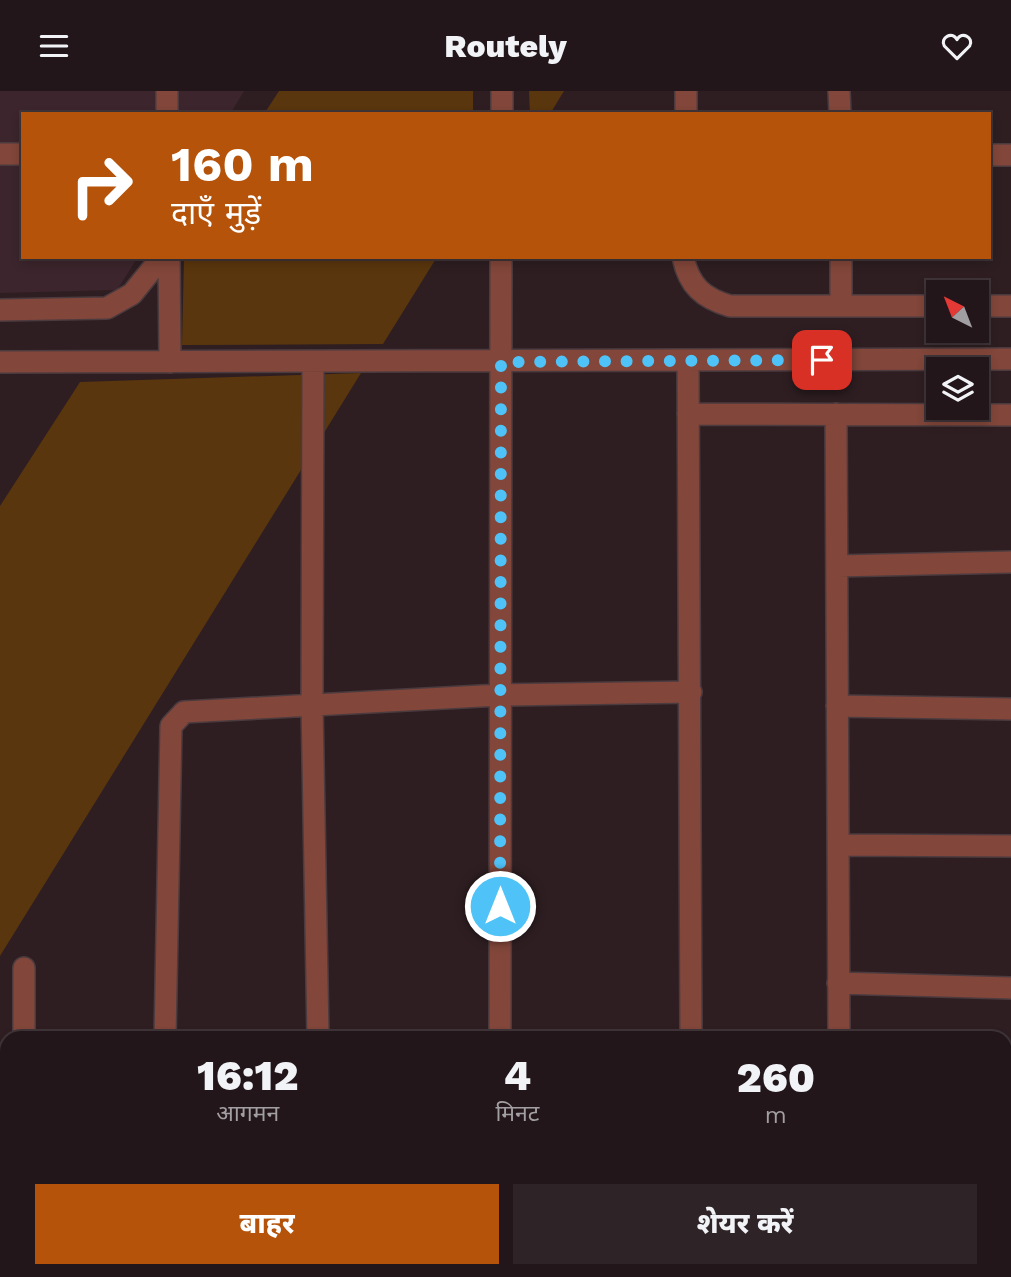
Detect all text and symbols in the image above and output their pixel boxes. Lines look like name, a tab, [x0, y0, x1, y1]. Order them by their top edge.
icon: menu	[35, 27, 73, 65]
text: Routely	[444, 27, 567, 65]
icon: heart	[938, 27, 976, 65]
text: 160 m	[171, 135, 314, 193]
icon: right	[56, 140, 147, 231]
text: दाएँ मुड़ें	[171, 194, 261, 232]
north arrow	[926, 280, 989, 343]
map controls	[926, 280, 989, 420]
pin	[792, 330, 852, 390]
icon: arrive	[803, 341, 841, 379]
button: layers	[926, 357, 989, 420]
position arrow	[463, 869, 537, 943]
text: 16:12	[197, 1051, 298, 1100]
text: 4	[504, 1051, 531, 1100]
text: 260	[736, 1053, 815, 1102]
text: आगमन	[216, 1100, 279, 1127]
text: मिनट	[495, 1100, 539, 1127]
text: m	[765, 1102, 787, 1129]
button: बाहर	[35, 1184, 499, 1264]
button: शेयर करें	[513, 1184, 977, 1264]

